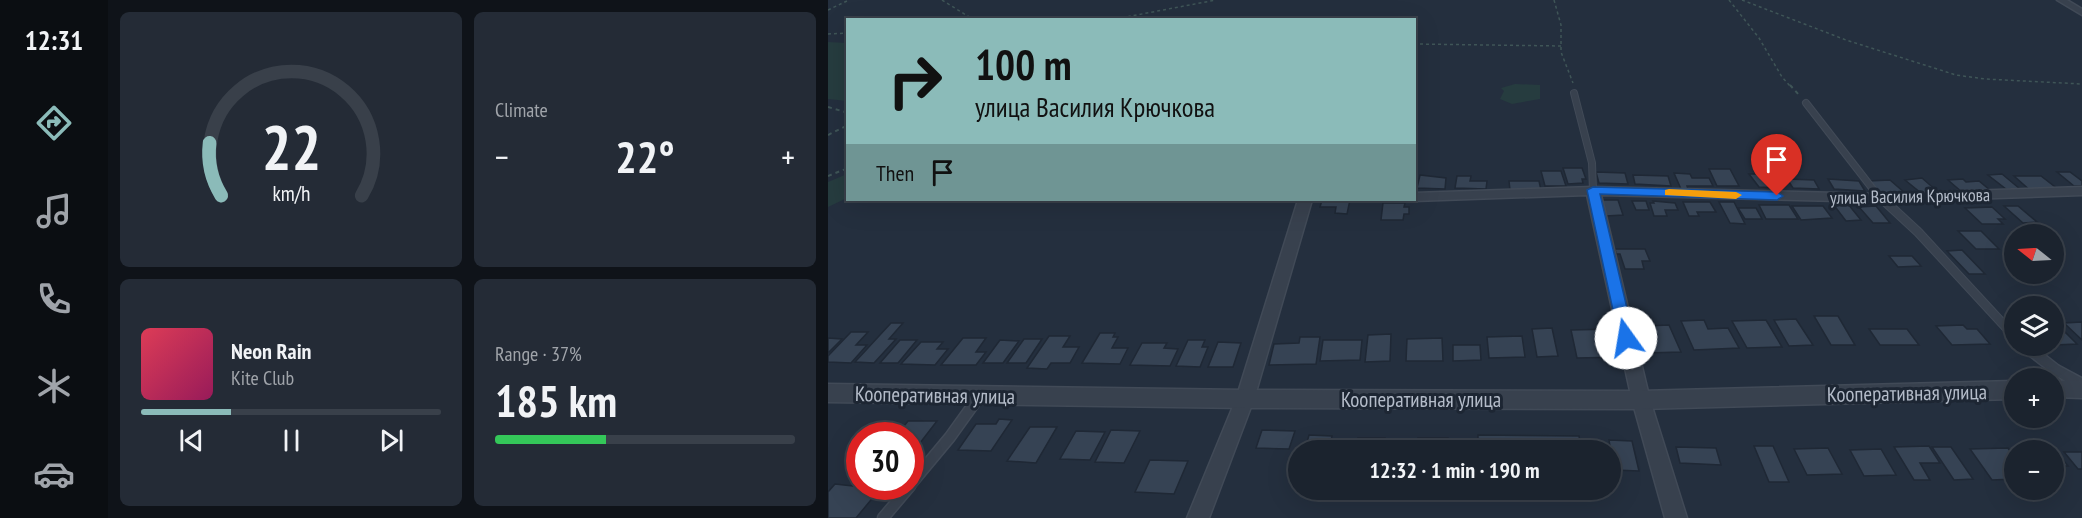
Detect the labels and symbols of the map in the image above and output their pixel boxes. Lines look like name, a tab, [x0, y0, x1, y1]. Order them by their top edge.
pin	[1751, 134, 1802, 196]
street label: улица Василия Крючкова	[1830, 183, 1990, 209]
north arrow	[2004, 224, 2064, 284]
position arrow	[1594, 306, 1658, 370]
street label: Кооперативная улица	[1827, 378, 1987, 408]
street label: Кооперативная улица	[855, 380, 1015, 410]
street label: Кооперативная улица	[1341, 386, 1501, 413]
speed limit sign: 30	[846, 422, 924, 500]

